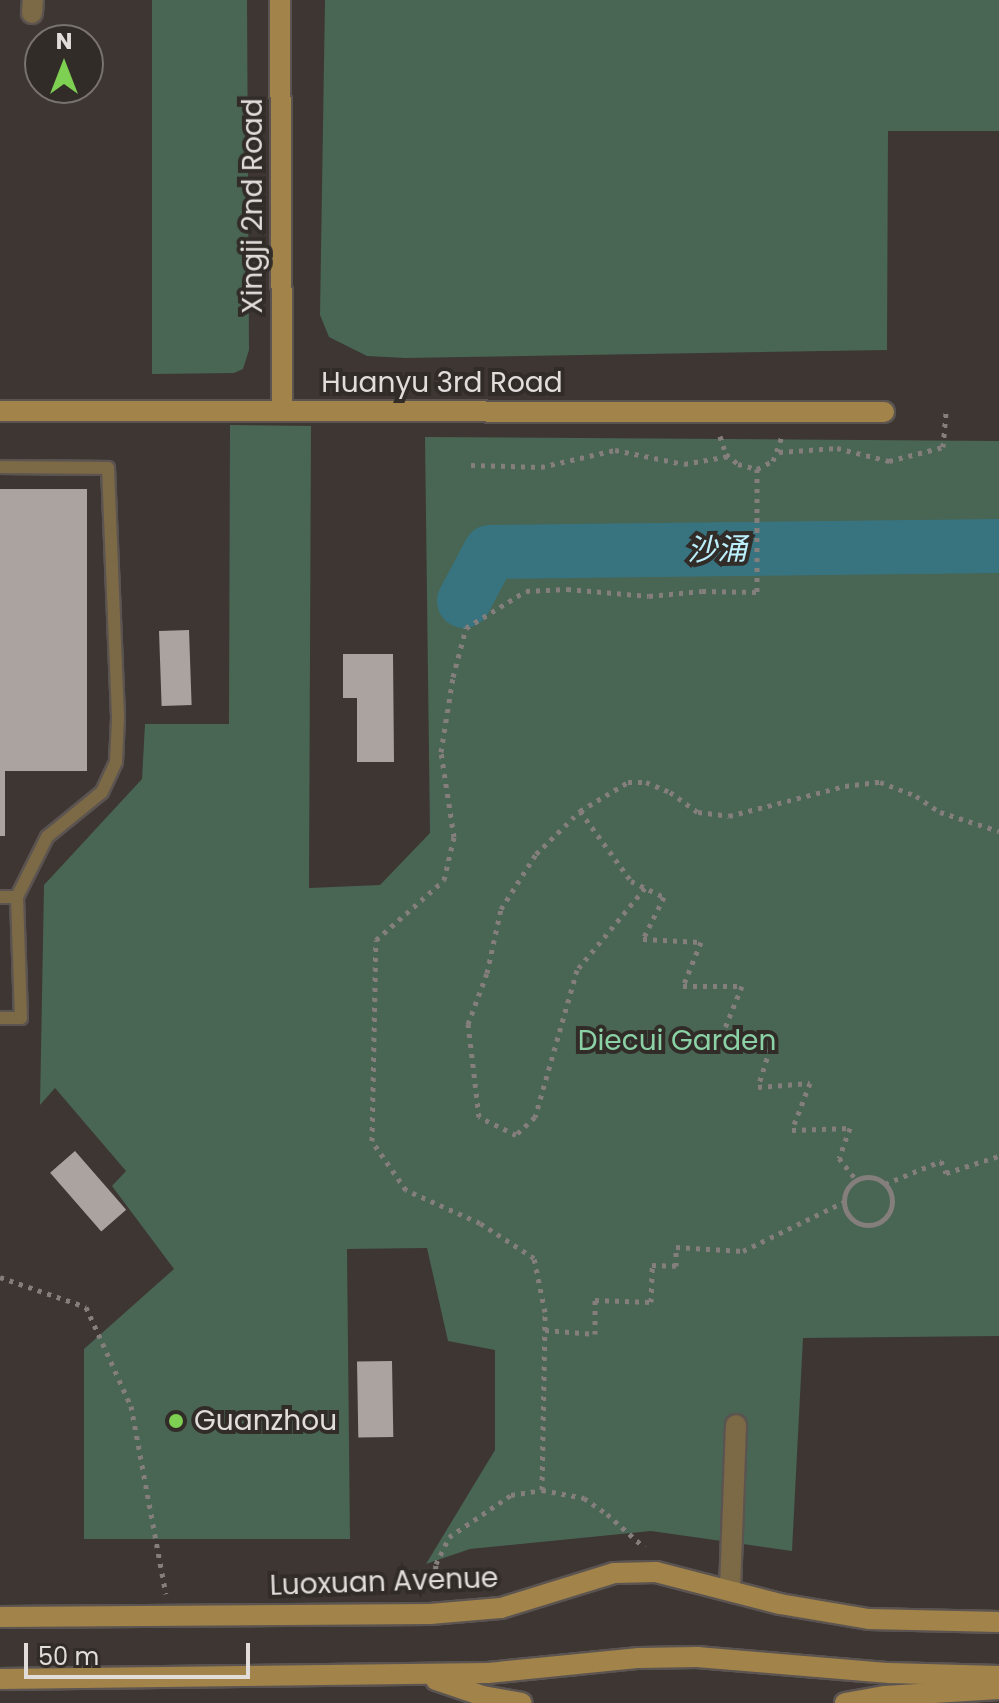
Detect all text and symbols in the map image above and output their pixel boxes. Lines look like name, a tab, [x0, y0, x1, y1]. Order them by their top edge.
north arrow	[24, 24, 104, 104]
text: N	[56, 26, 72, 57]
street label: Xingji 2nd Road	[236, 98, 270, 314]
street label: Huanyu 3rd Road	[321, 366, 563, 400]
water label: 沙涌	[687, 531, 747, 569]
park label: Diecui Garden	[578, 1024, 776, 1058]
place label: Guanzhou	[194, 1404, 337, 1438]
marker: Guanzhou	[165, 1410, 187, 1432]
street label: Luoxuan Avenue	[269, 1561, 499, 1603]
scale bar	[28, 1627, 254, 1677]
text: 50 m	[38, 1640, 99, 1673]

